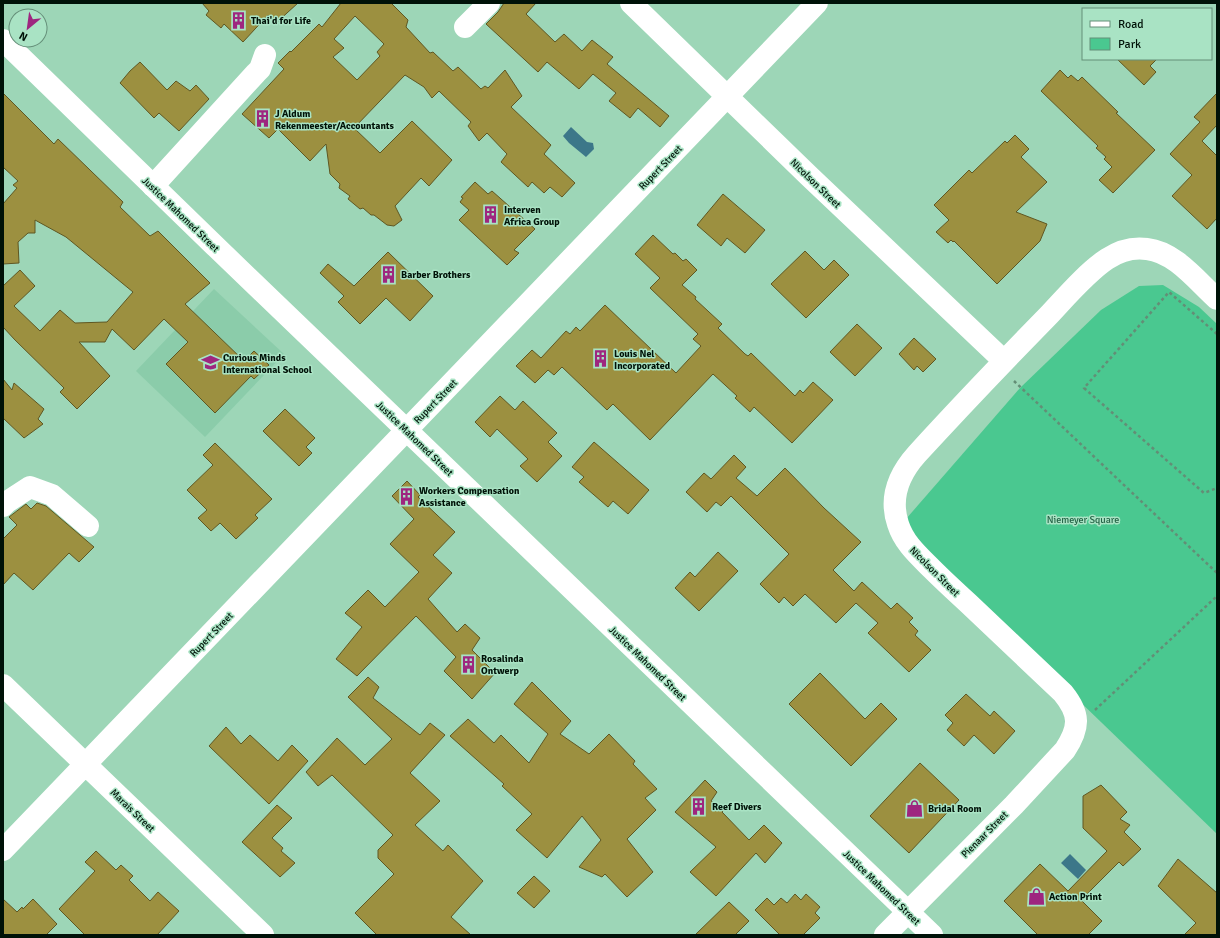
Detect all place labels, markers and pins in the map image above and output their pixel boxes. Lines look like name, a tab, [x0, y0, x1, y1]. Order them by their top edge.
building icon: Thai'd for Life	[228, 10, 248, 30]
place label: Thai'd for Life	[251, 15, 311, 27]
place label: J Aldum Rekenmeester/Accountants	[275, 108, 395, 132]
building icon: J Aldum Rekenmeester/Accountants	[252, 109, 272, 129]
place label: Interven Africa Group	[504, 204, 560, 228]
building icon: Interven Africa Group	[481, 205, 501, 225]
building icon: Barber Brothers	[378, 264, 398, 284]
place label: Barber Brothers	[401, 269, 471, 281]
place label: Louis Nel Incorporated	[614, 348, 671, 372]
building icon: Louis Nel Incorporated	[591, 349, 611, 369]
place label: Curious Minds International School	[223, 352, 312, 376]
school or university icon: Curious Minds International School	[200, 353, 220, 373]
place label: Workers Compensation Assistance	[419, 485, 520, 509]
building icon: Workers Compensation Assistance	[396, 486, 416, 506]
place label: Rosalinda Ontwerp	[481, 653, 524, 677]
building icon: Rosalinda Ontwerp	[458, 654, 478, 674]
building icon: Reef Divers	[689, 796, 709, 816]
shop icon: Bridal Room	[905, 798, 925, 818]
place label: Reef Divers	[712, 801, 762, 813]
place label: Bridal Room	[928, 803, 982, 815]
shop icon: Action Print	[1026, 886, 1046, 906]
place label: Action Print	[1049, 891, 1102, 903]

